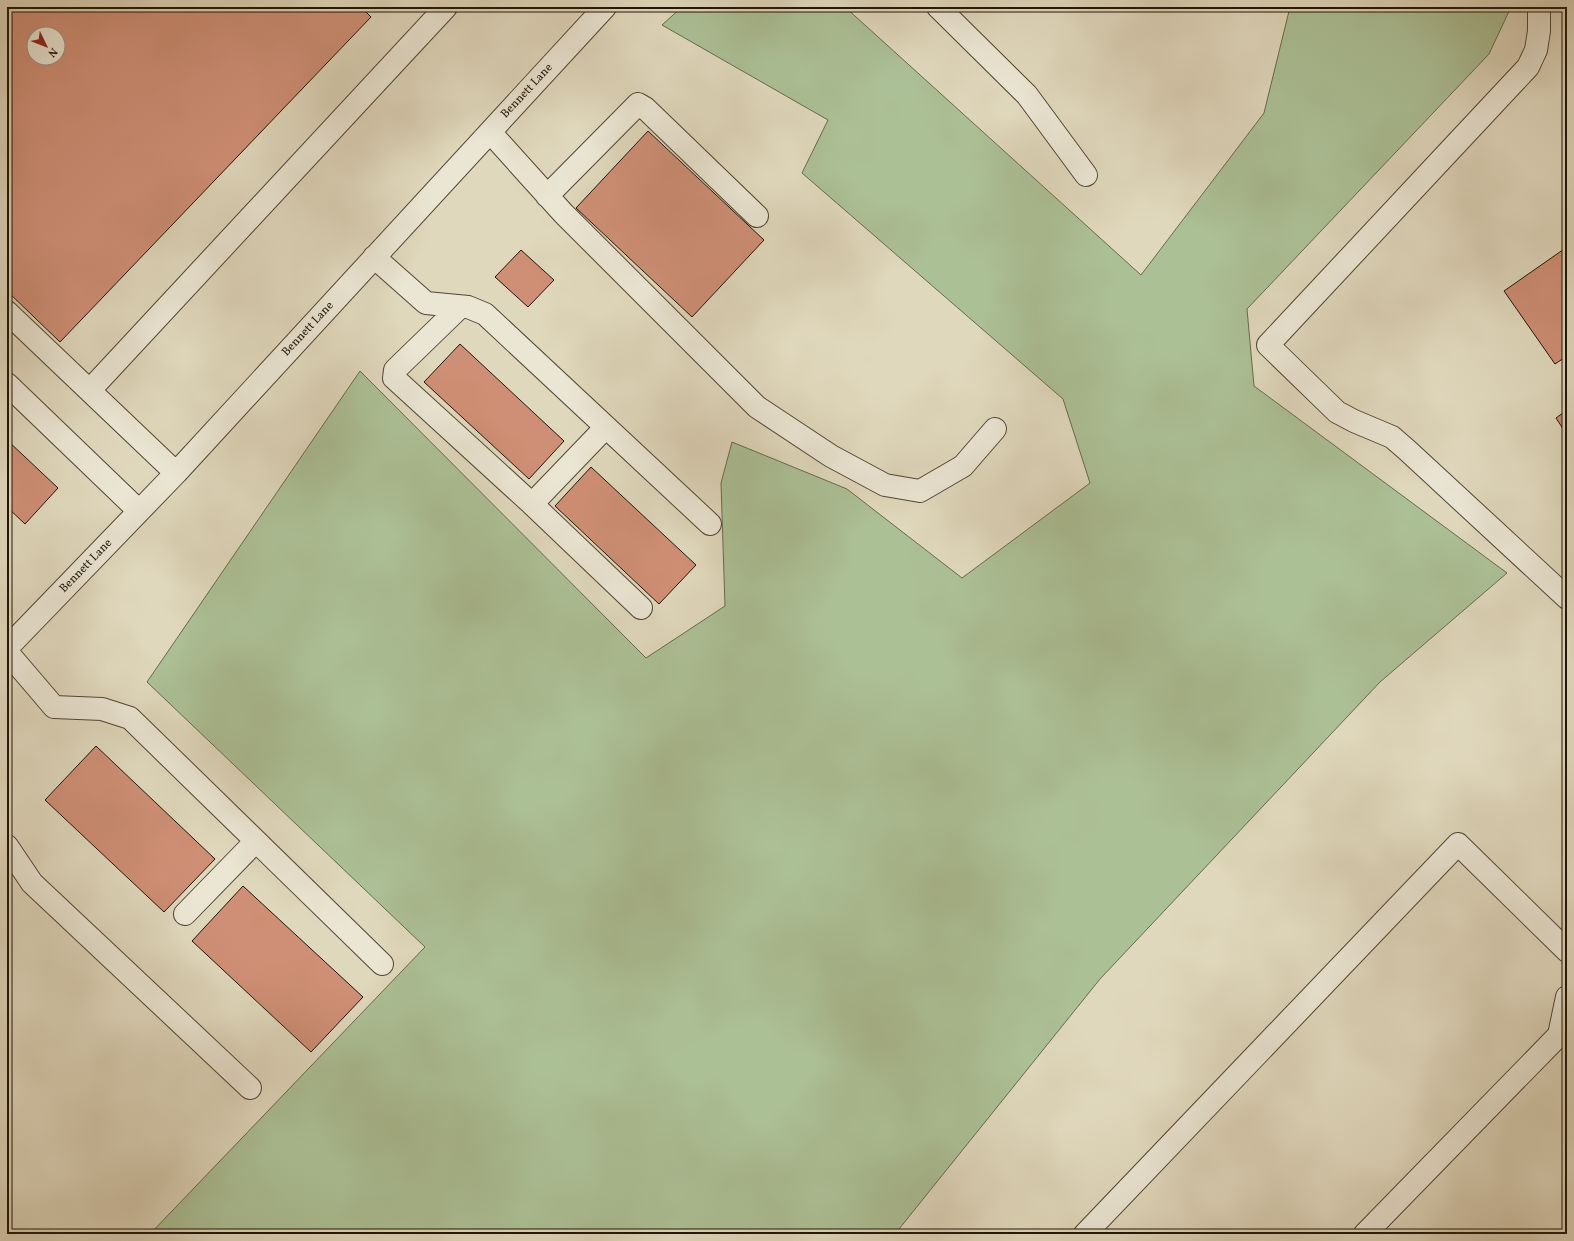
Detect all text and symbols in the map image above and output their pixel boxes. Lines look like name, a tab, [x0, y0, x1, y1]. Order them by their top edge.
north arrow	[26, 26, 66, 66]
text: N	[44, 44, 60, 60]
street label: Bennett Lane	[497, 60, 557, 122]
street label: Bennett Lane	[278, 298, 338, 360]
street label: Bennett Lane	[56, 535, 116, 597]

